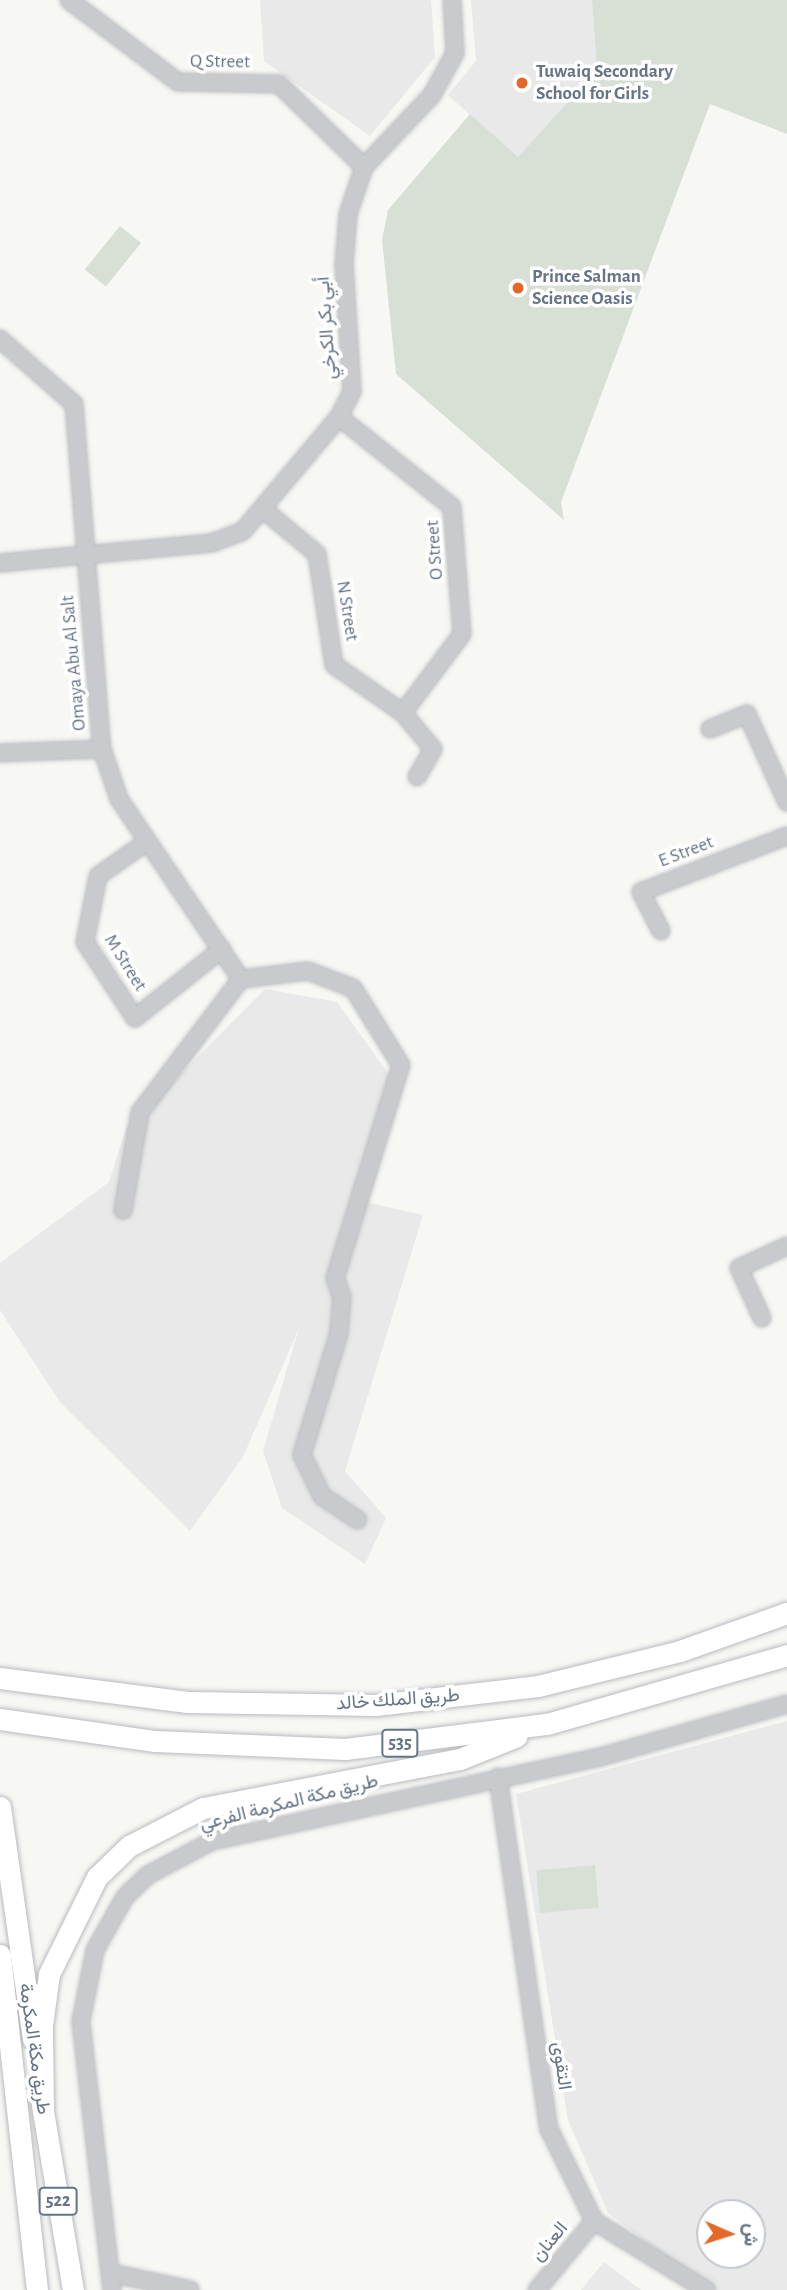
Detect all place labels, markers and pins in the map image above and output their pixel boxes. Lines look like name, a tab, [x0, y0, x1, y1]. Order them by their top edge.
place label: Tuwaiq Secondary School for Girls	[536, 61, 673, 105]
marker: Tuwaiq Secondary School for Girls	[514, 75, 530, 91]
place label: Prince Salman Science Oasis	[532, 266, 641, 310]
marker: Prince Salman Science Oasis	[510, 280, 526, 296]

